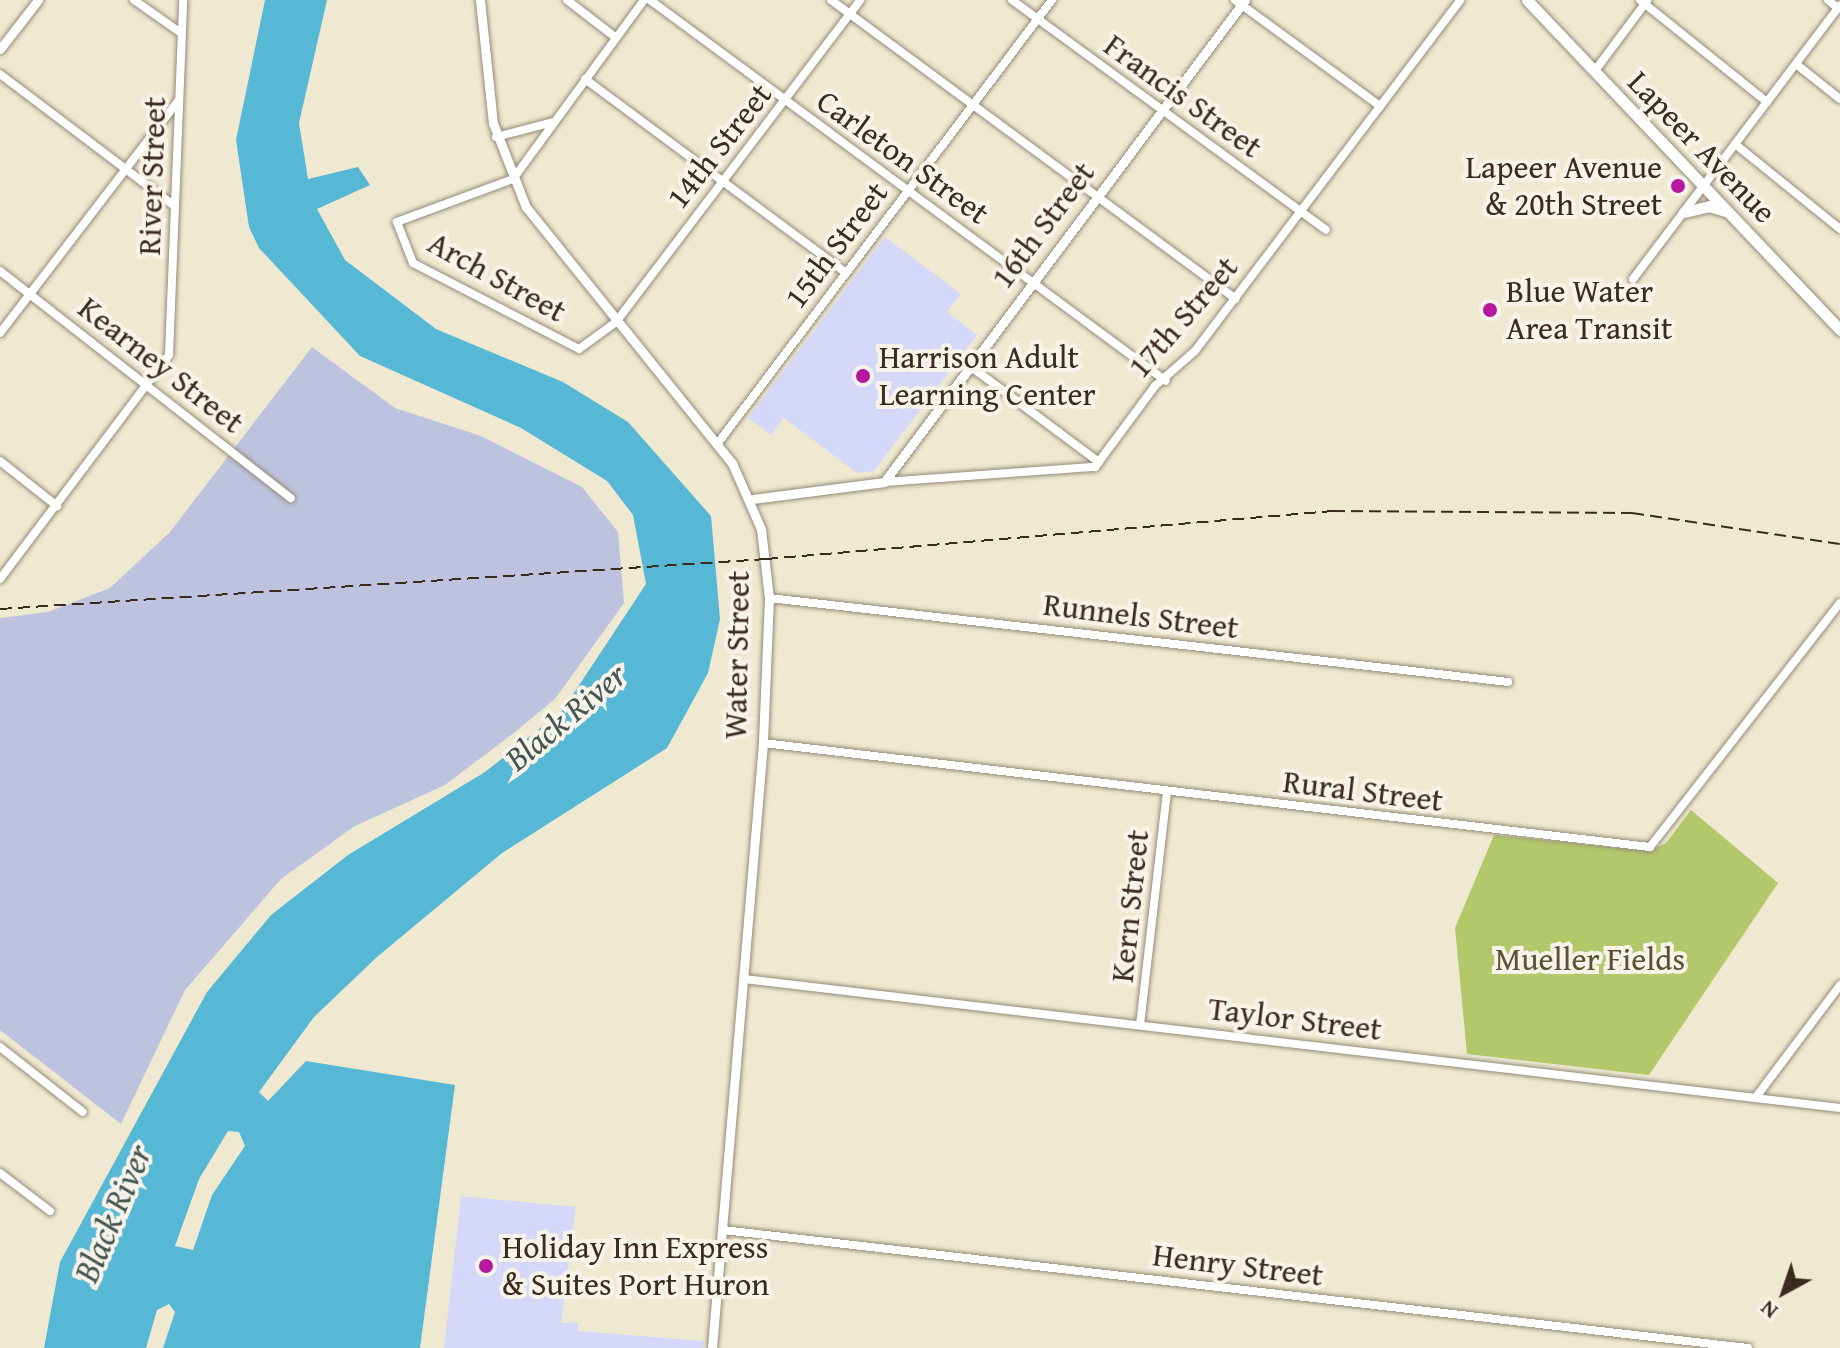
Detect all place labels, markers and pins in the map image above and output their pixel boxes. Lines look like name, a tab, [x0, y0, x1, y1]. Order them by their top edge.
place label: Lapeer Avenue & 20th Street	[1465, 149, 1662, 224]
marker: Lapeer Avenue & 20th Street	[1669, 177, 1687, 195]
place label: Blue Water Area Transit	[1506, 273, 1672, 348]
marker: Blue Water Area Transit	[1481, 301, 1499, 319]
place label: Harrison Adult Learning Center	[879, 339, 1096, 414]
marker: Harrison Adult Learning Center	[854, 367, 872, 385]
place label: Holiday Inn Express & Suites Port Huron	[502, 1229, 769, 1304]
marker: Holiday Inn Express & Suites Port Huron	[477, 1257, 495, 1275]

